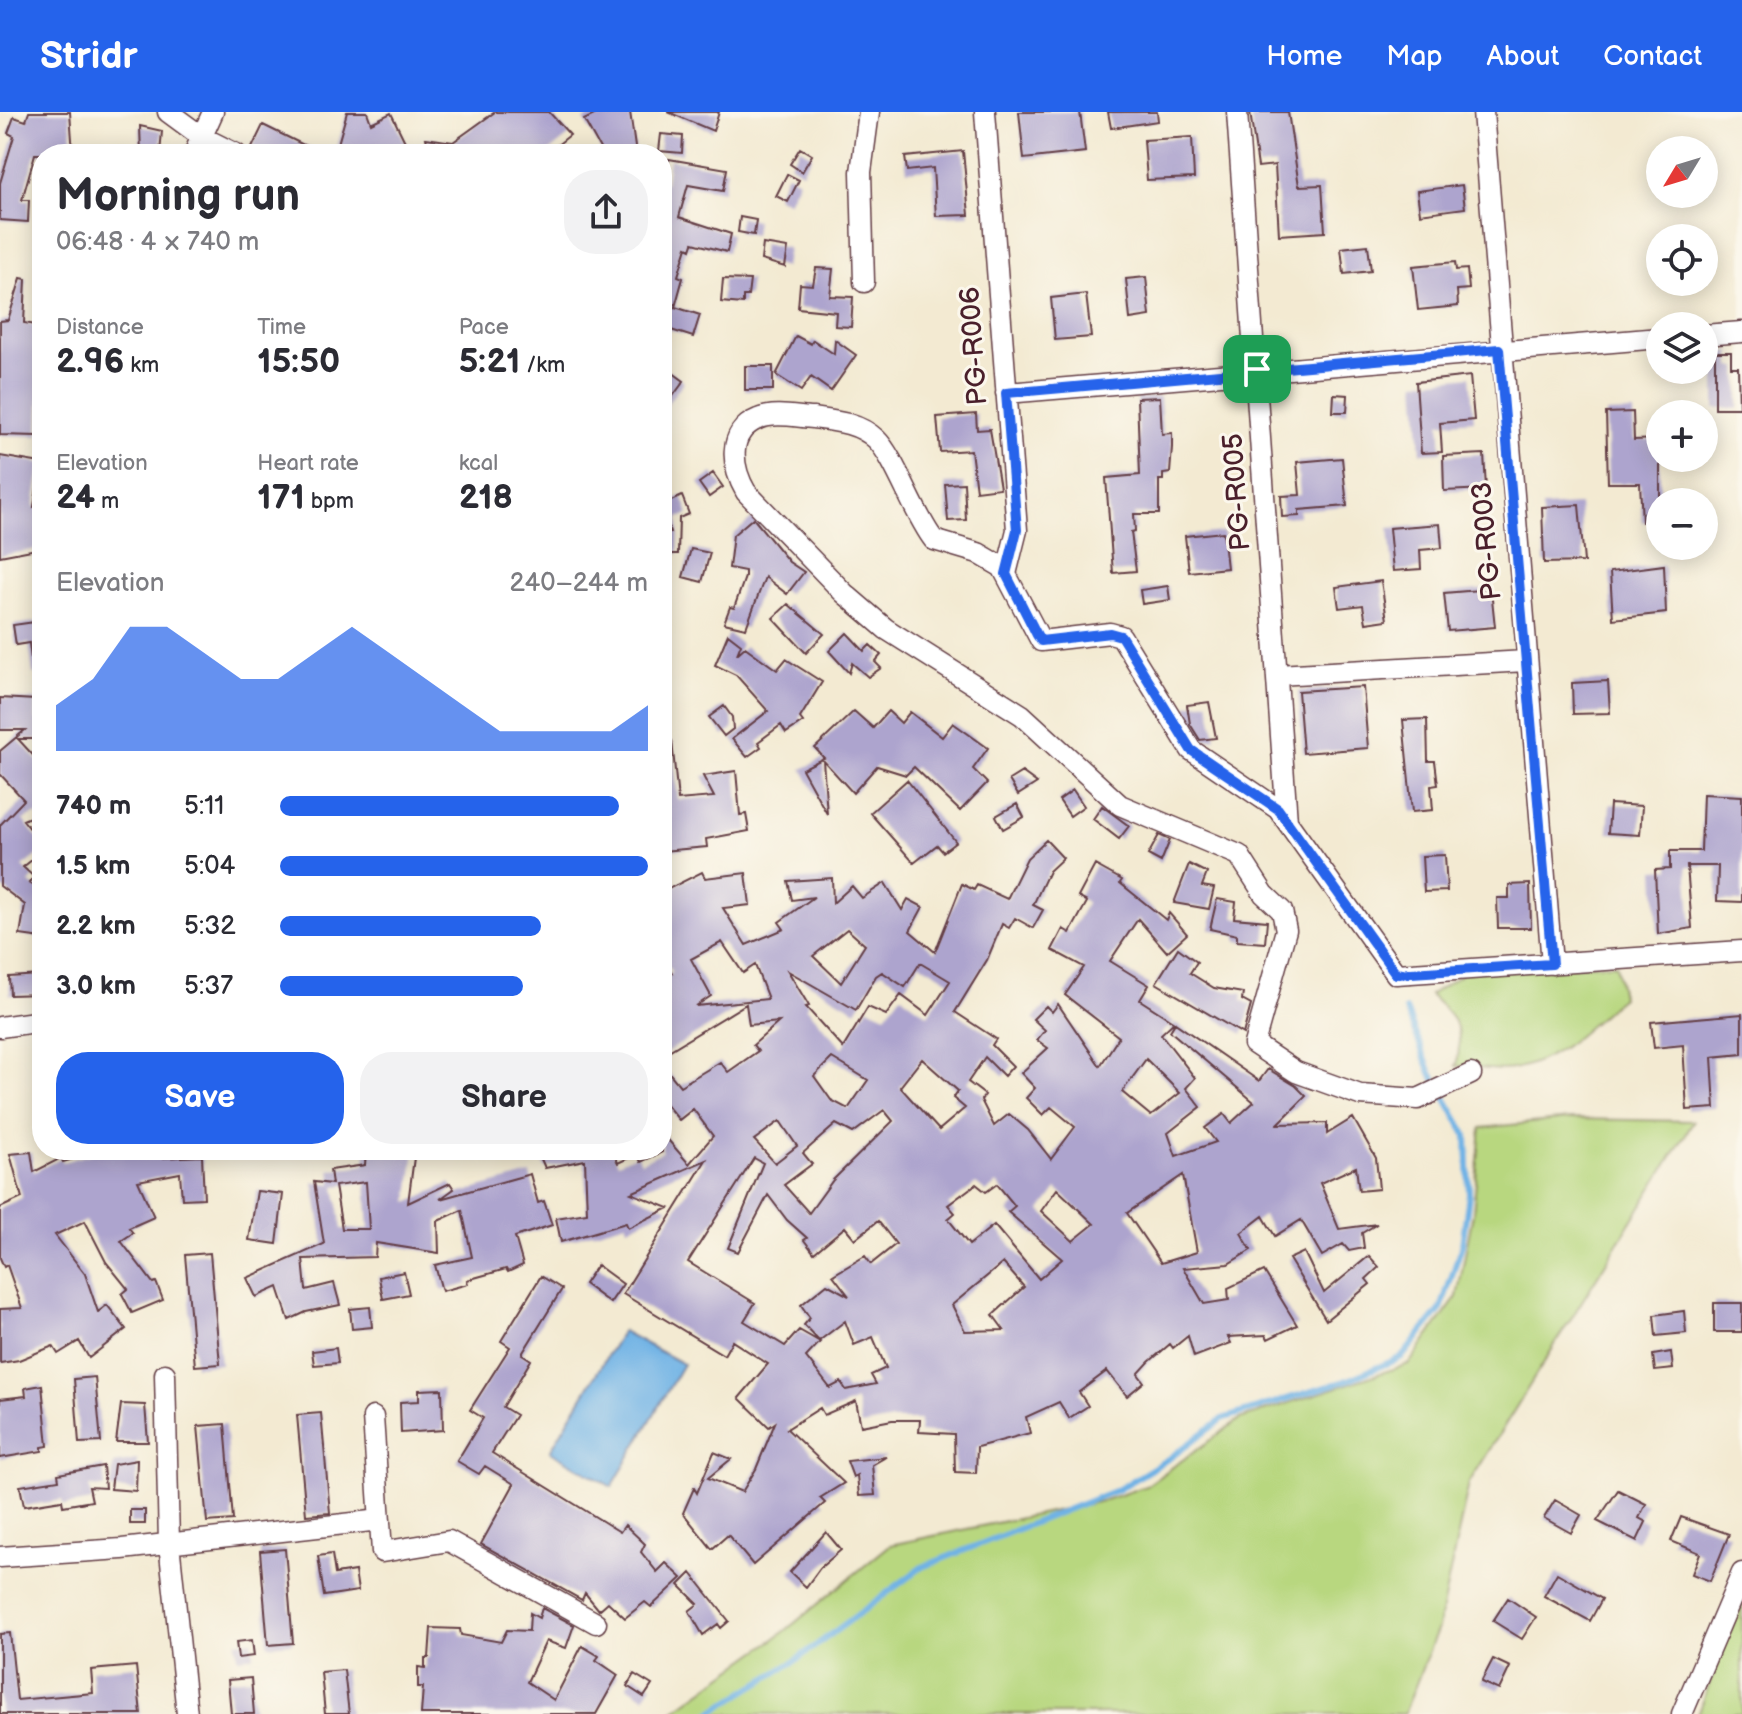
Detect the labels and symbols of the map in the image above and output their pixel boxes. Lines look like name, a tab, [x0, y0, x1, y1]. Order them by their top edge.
north arrow	[1646, 136, 1718, 208]
street label: PG-R006	[953, 286, 995, 406]
pin	[1223, 335, 1291, 403]
street label: PG-R005	[1216, 432, 1258, 552]
street label: PG-R003	[1465, 480, 1509, 602]

